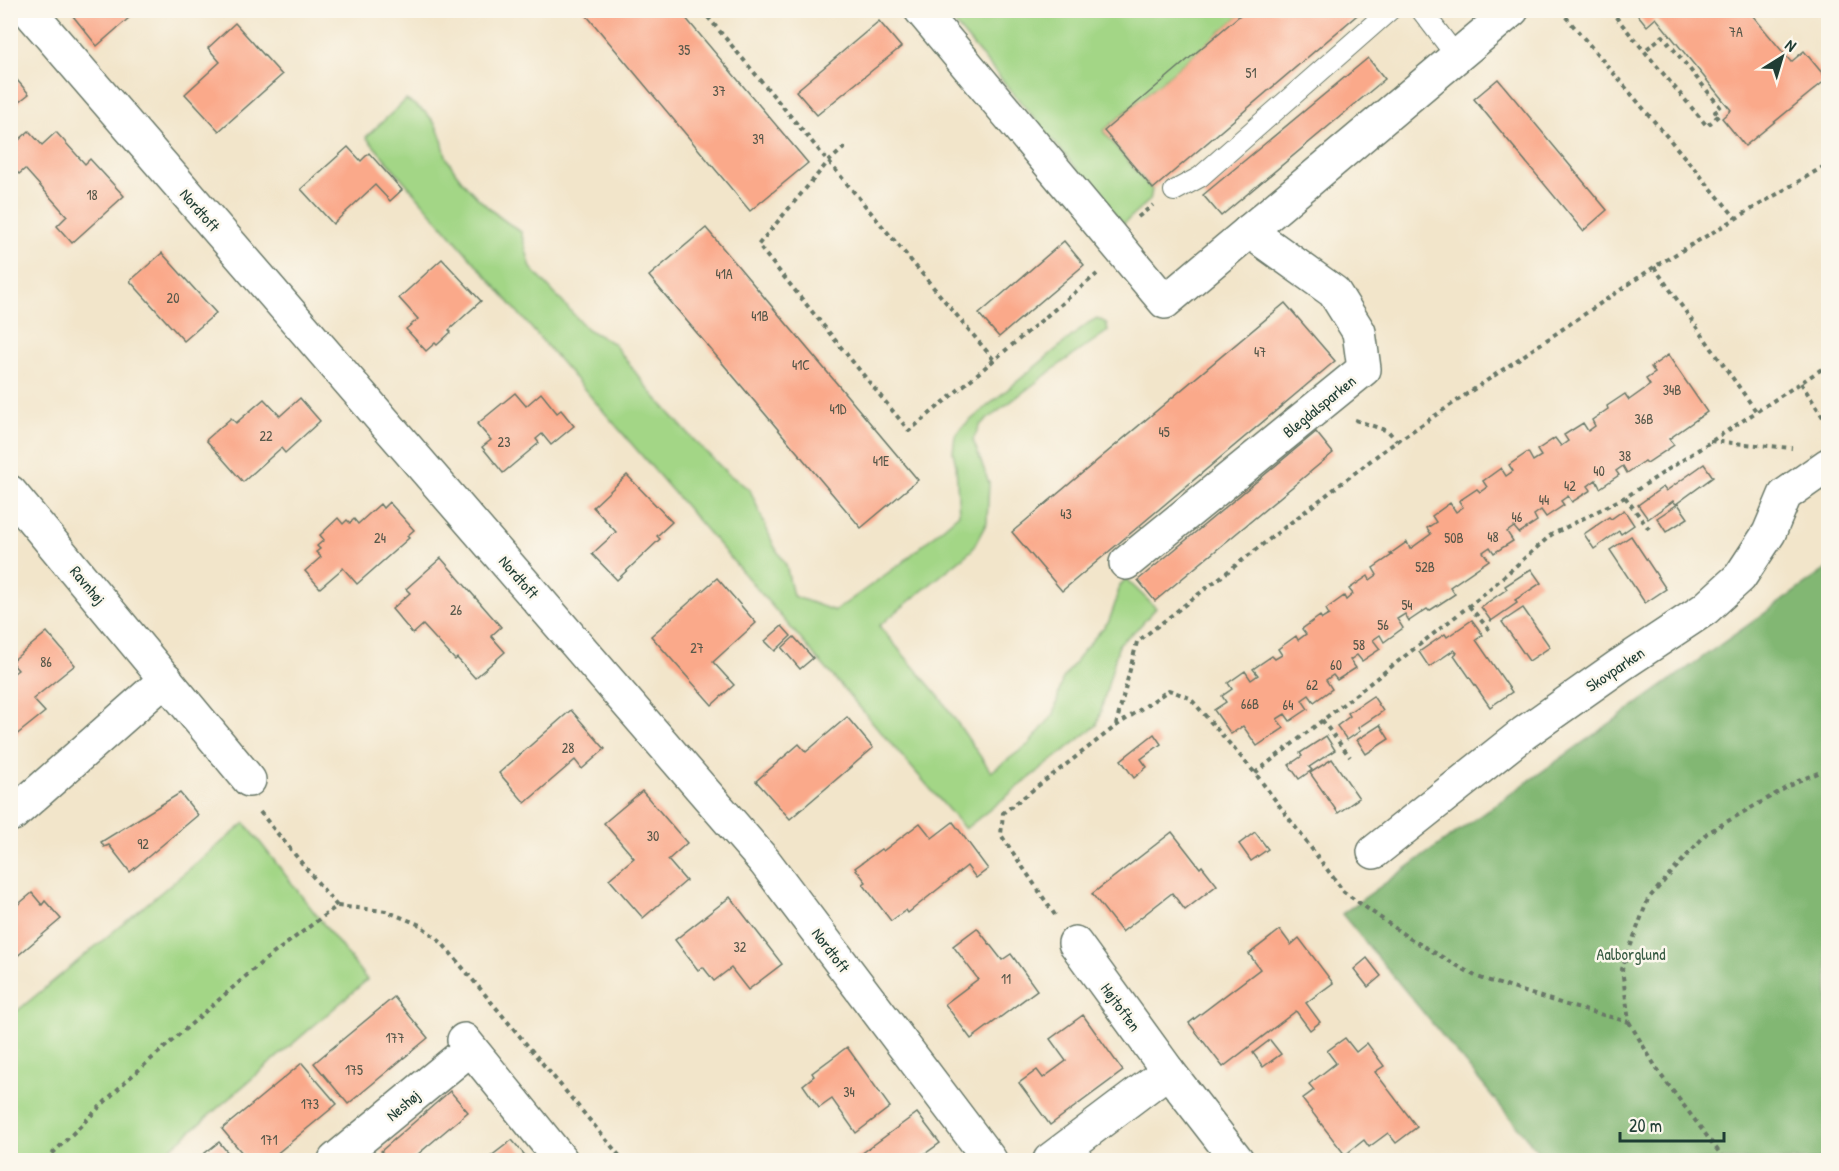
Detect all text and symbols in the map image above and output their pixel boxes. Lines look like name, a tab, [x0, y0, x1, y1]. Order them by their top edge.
house number: 7A	[1729, 22, 1743, 41]
north arrow	[1752, 27, 1812, 87]
text: N	[1781, 34, 1801, 57]
house number: 35	[678, 40, 690, 59]
house number: 51	[1245, 63, 1257, 82]
house number: 37	[712, 81, 726, 100]
house number: 39	[752, 129, 764, 148]
street label: Nordtoft	[175, 184, 225, 237]
house number: 18	[86, 185, 98, 204]
house number: 41A	[715, 264, 733, 283]
house number: 20	[167, 288, 179, 307]
house number: 41B	[751, 306, 769, 325]
house number: 47	[1254, 342, 1266, 361]
house number: 41C	[792, 355, 810, 374]
street label: Blegdalsparken	[1278, 370, 1360, 442]
house number: 34B	[1663, 380, 1681, 399]
house number: 41D	[830, 399, 847, 418]
house number: 36B	[1635, 409, 1653, 428]
house number: 45	[1158, 422, 1170, 441]
house number: 22	[259, 426, 273, 445]
house number: 23	[498, 432, 510, 451]
house number: 38	[1619, 446, 1631, 465]
house number: 41E	[873, 451, 889, 470]
house number: 40	[1593, 461, 1605, 480]
house number: 42	[1564, 476, 1576, 495]
house number: 44	[1539, 490, 1549, 509]
house number: 43	[1060, 504, 1072, 523]
house number: 46	[1512, 507, 1523, 526]
house number: 48	[1487, 527, 1499, 546]
house number: 24	[374, 528, 386, 547]
house number: 50B	[1444, 528, 1464, 547]
street label: Nordtoft	[494, 551, 544, 604]
house number: 52B	[1415, 557, 1435, 576]
street label: Ravnhøj	[65, 561, 111, 609]
house number: 54	[1401, 595, 1413, 614]
house number: 26	[450, 600, 462, 619]
house number: 56	[1377, 615, 1389, 634]
house number: 58	[1353, 635, 1365, 654]
house number: 27	[690, 638, 704, 657]
street label: Skovparken	[1581, 641, 1649, 697]
house number: 86	[40, 652, 52, 671]
house number: 60	[1330, 655, 1342, 674]
house number: 62	[1306, 675, 1319, 694]
house number: 66B	[1241, 694, 1259, 713]
house number: 64	[1283, 695, 1293, 714]
house number: 28	[562, 738, 574, 757]
house number: 30	[647, 826, 659, 845]
house number: 92	[137, 834, 149, 853]
street label: Nordtoft	[807, 923, 855, 977]
house number: 32	[734, 937, 747, 956]
park label: Aalborglund	[1597, 943, 1665, 965]
house number: 11	[1001, 969, 1011, 988]
street label: Højtoften	[1096, 978, 1146, 1036]
house number: 177	[386, 1028, 405, 1047]
house number: 175	[345, 1060, 363, 1079]
house number: 34	[843, 1082, 855, 1101]
street label: Neshøj	[381, 1084, 425, 1126]
house number: 173	[301, 1094, 319, 1113]
scale bar	[1620, 1105, 1724, 1143]
text: 20 m	[1629, 1113, 1662, 1138]
house number: 171	[260, 1130, 278, 1149]

